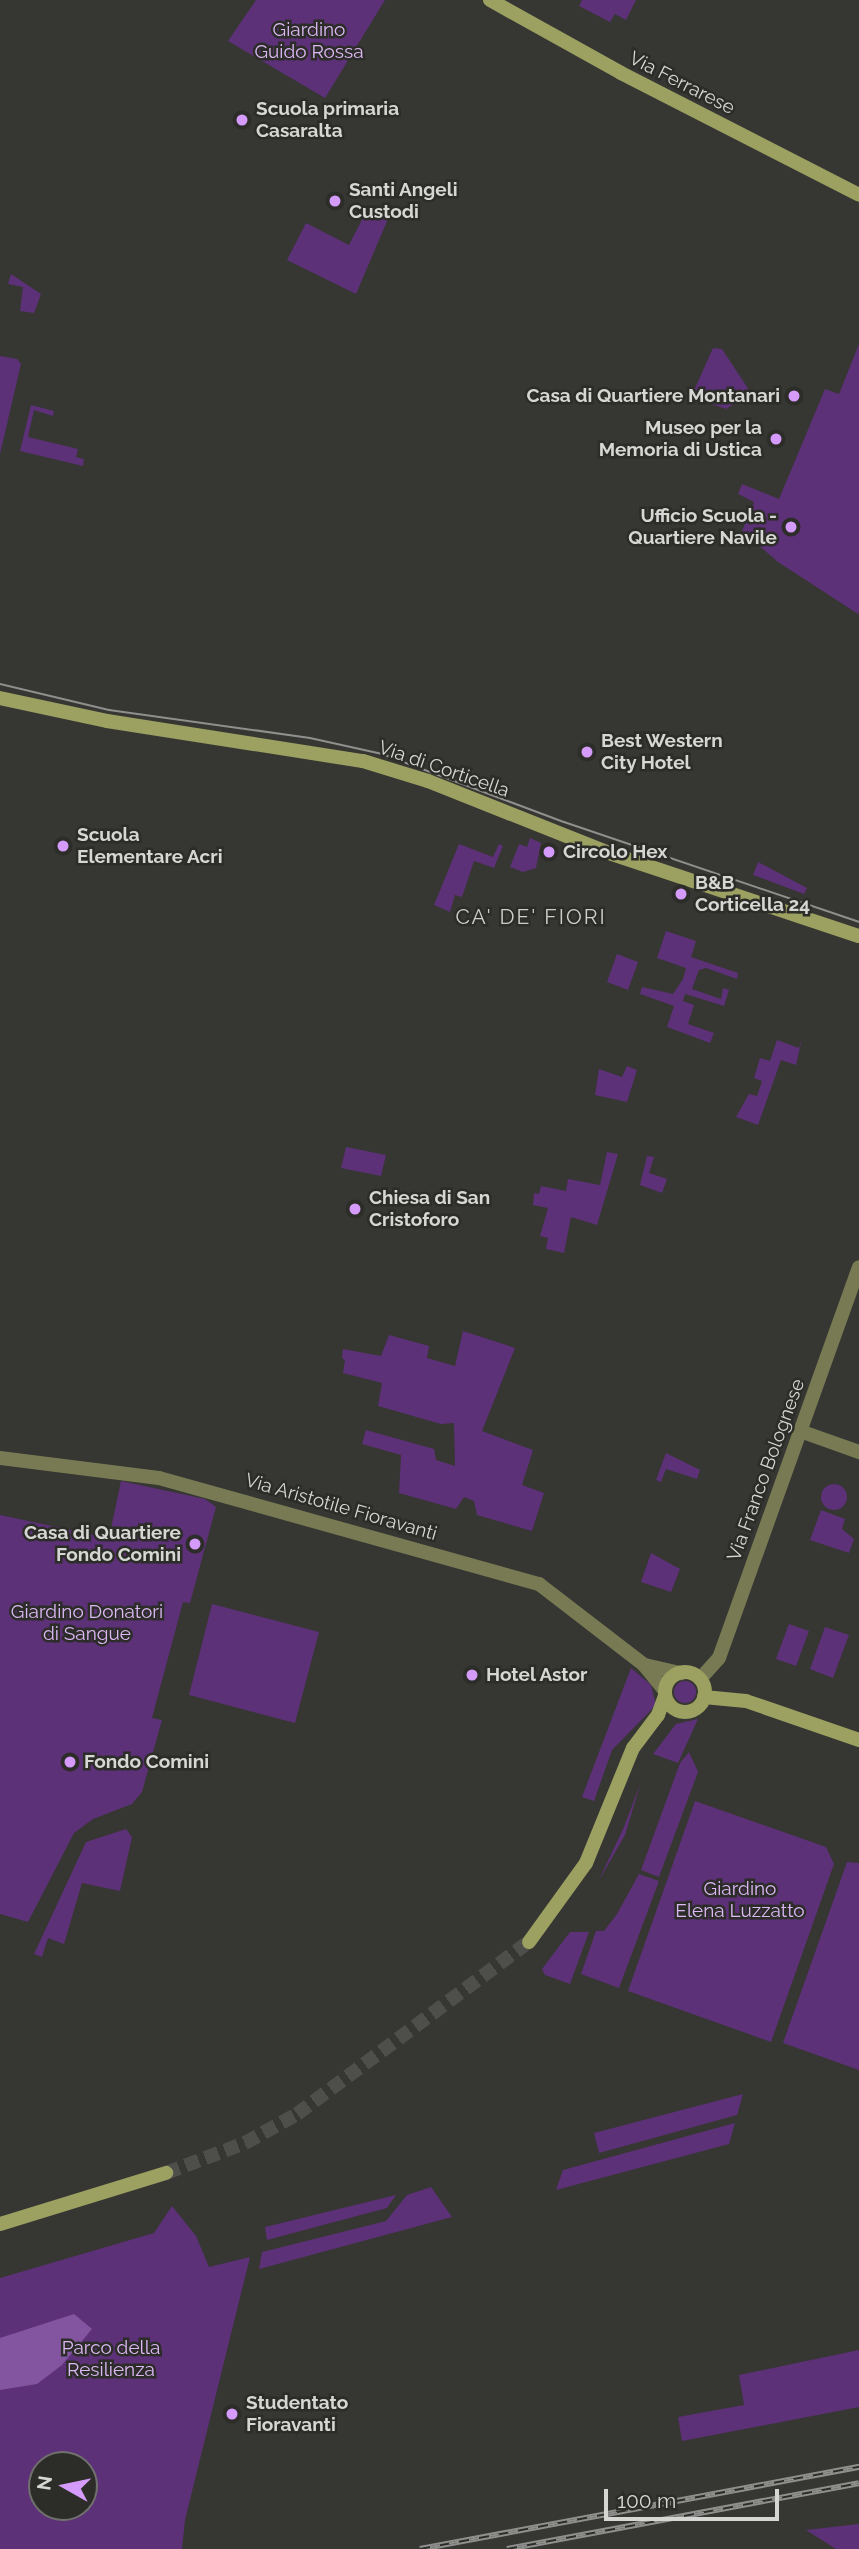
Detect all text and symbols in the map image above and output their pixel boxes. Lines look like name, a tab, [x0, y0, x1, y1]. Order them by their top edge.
park label: Giardino Guido Rossa	[254, 19, 364, 63]
street label: Via Ferrarese	[625, 47, 739, 119]
place label: Scuola primaria Casaralta	[256, 98, 399, 142]
marker: Scuola primaria Casaralta	[234, 112, 250, 128]
place label: Santi Angeli Custodi	[349, 179, 458, 223]
marker: Santi Angeli Custodi	[327, 193, 343, 209]
place label: Casa di Quartiere Montanari	[527, 385, 780, 407]
marker: Casa di Quartiere Montanari	[786, 388, 802, 404]
place label: Museo per la Memoria di Ustica	[599, 417, 762, 461]
marker: Museo per la Memoria di Ustica	[768, 431, 784, 447]
place label: Ufficio Scuola - Quartiere Navile	[628, 505, 777, 549]
marker: Ufficio Scuola - Quartiere Navile	[783, 519, 799, 535]
place label: Best Western City Hotel	[601, 730, 723, 774]
street label: Via di Corticella	[376, 736, 512, 802]
marker: Best Western City Hotel	[579, 744, 595, 760]
place label: Scuola Elementare Acri	[77, 824, 223, 868]
marker: Scuola Elementare Acri	[55, 838, 71, 854]
place label: Circolo Hex	[563, 841, 667, 863]
marker: Circolo Hex	[541, 844, 557, 860]
place label: B&B Corticella 24	[695, 872, 810, 916]
marker: B&B Corticella 24	[673, 886, 689, 902]
district label: CA' DE' FIORI	[457, 904, 605, 930]
place label: Chiesa di San Cristoforo	[369, 1187, 490, 1231]
marker: Chiesa di San Cristoforo	[347, 1201, 363, 1217]
street label: Via Franco Bolognese	[722, 1376, 810, 1564]
street label: Via Aristotile Fioravanti	[242, 1469, 440, 1545]
place label: Casa di Quartiere Fondo Comini	[24, 1522, 181, 1566]
marker: Casa di Quartiere Fondo Comini	[187, 1536, 203, 1552]
park label: Giardino Donatori di Sangue	[11, 1601, 163, 1645]
place label: Hotel Astor	[486, 1664, 588, 1686]
marker: Hotel Astor	[464, 1667, 480, 1683]
place label: Fondo Comini	[84, 1751, 209, 1773]
marker: Fondo Comini	[62, 1754, 78, 1770]
park label: Giardino Elena Luzzatto	[675, 1878, 805, 1922]
park label: Parco della Resilienza	[62, 2337, 160, 2381]
place label: Studentato Fioravanti	[246, 2392, 348, 2436]
marker: Studentato Fioravanti	[224, 2406, 240, 2422]
north arrow	[28, 2451, 98, 2521]
text: N	[32, 2474, 56, 2492]
scale bar	[607, 2476, 782, 2520]
text: 100 m	[617, 2488, 676, 2513]

